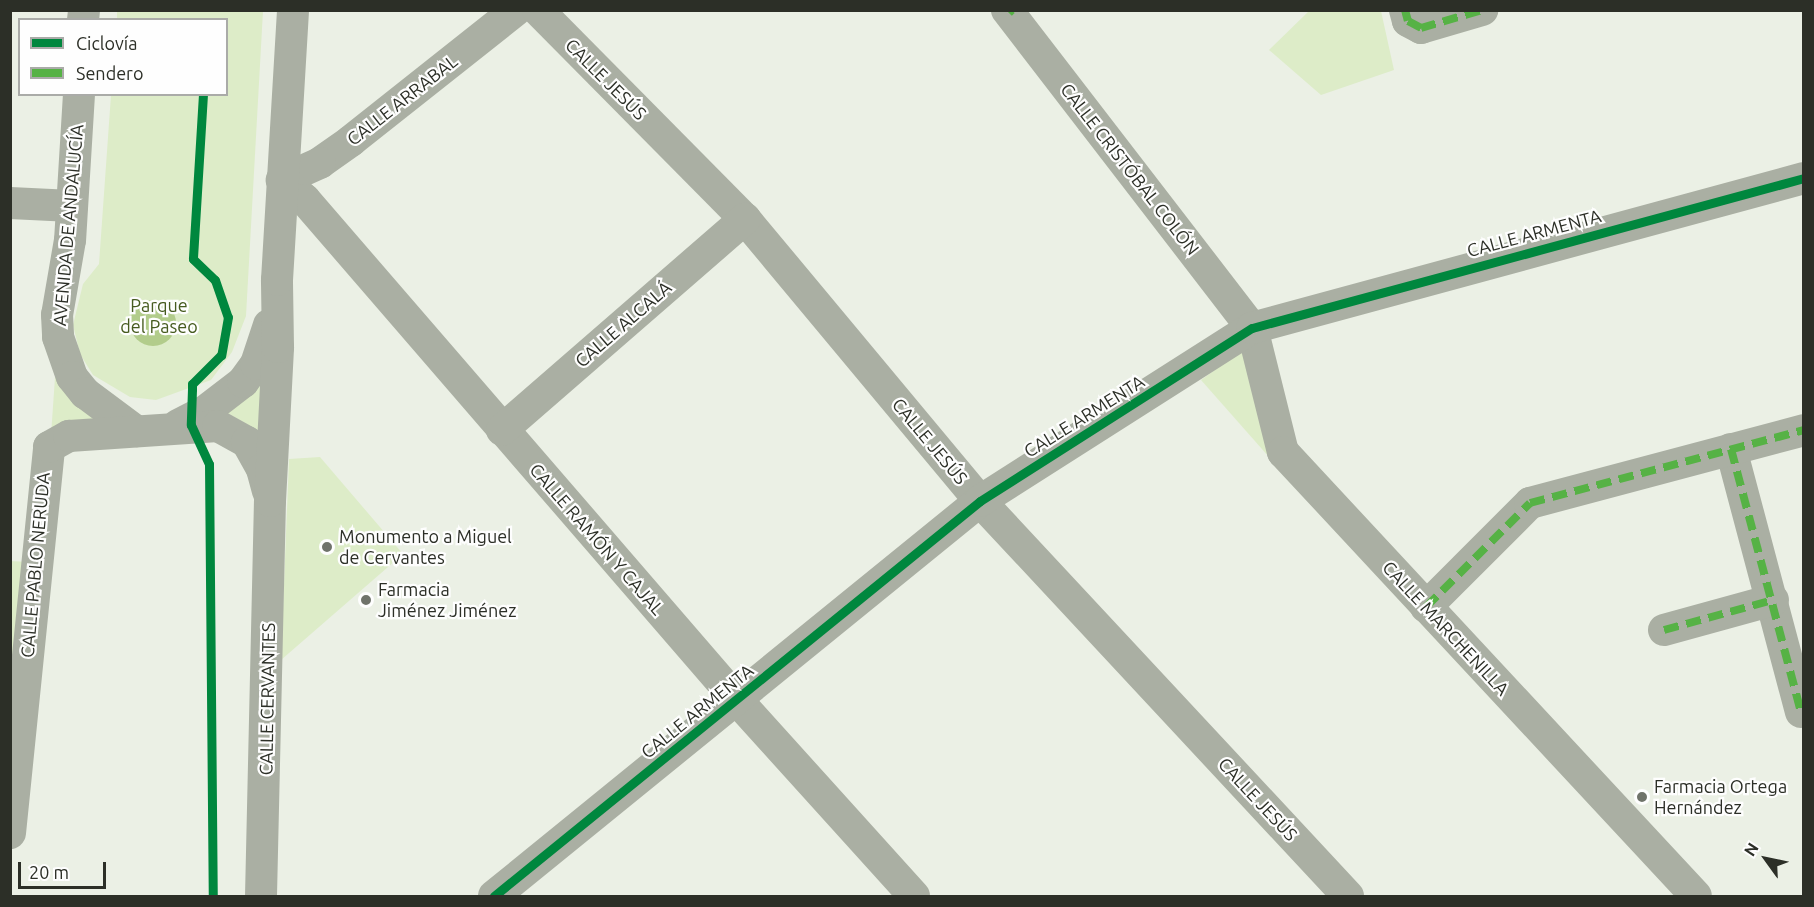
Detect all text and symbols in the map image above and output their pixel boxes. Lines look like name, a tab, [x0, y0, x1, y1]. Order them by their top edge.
legend	[18, 18, 228, 96]
text: Ciclovía	[76, 33, 137, 53]
street label: CALLE JESÚS	[561, 34, 651, 124]
street label: CALLE ARRABAL	[342, 50, 462, 150]
text: Sendero	[76, 63, 143, 83]
street label: CALLE CRISTÓBAL COLÓN	[1056, 79, 1204, 259]
street label: AVENIDA DE ANDALUCÍA	[48, 123, 88, 327]
street label: CALLE ARMENTA	[1465, 205, 1603, 261]
street label: CALLE ALCALÁ	[570, 276, 676, 372]
park label: Parque del Paseo	[120, 295, 198, 338]
street label: CALLE ARMENTA	[1020, 370, 1148, 462]
street label: CALLE JESÚS	[888, 394, 972, 488]
street label: CALLE RAMÓN Y CAJAL	[525, 459, 669, 619]
street label: CALLE PABLO NERUDA	[16, 471, 54, 659]
place label: Monumento a Miguel de Cervantes	[339, 526, 512, 568]
marker: Monumento a Miguel de Cervantes	[320, 540, 334, 554]
street label: CALLE MARCHENILLA	[1378, 556, 1514, 700]
place label: Farmacia Jiménez Jiménez	[378, 579, 517, 622]
marker: Farmacia Jiménez Jiménez	[359, 593, 373, 607]
street label: CALLE CERVANTES	[255, 623, 279, 775]
street label: CALLE ARMENTA	[637, 659, 757, 763]
street label: CALLE JESÚS	[1214, 753, 1302, 845]
place label: Farmacia Ortega Hernández	[1654, 776, 1787, 818]
marker: Farmacia Ortega Hernández	[1635, 790, 1649, 804]
north arrow	[1736, 829, 1796, 889]
text: N	[1740, 839, 1762, 859]
scale bar	[21, 850, 110, 888]
text: 20 m	[29, 862, 69, 882]

